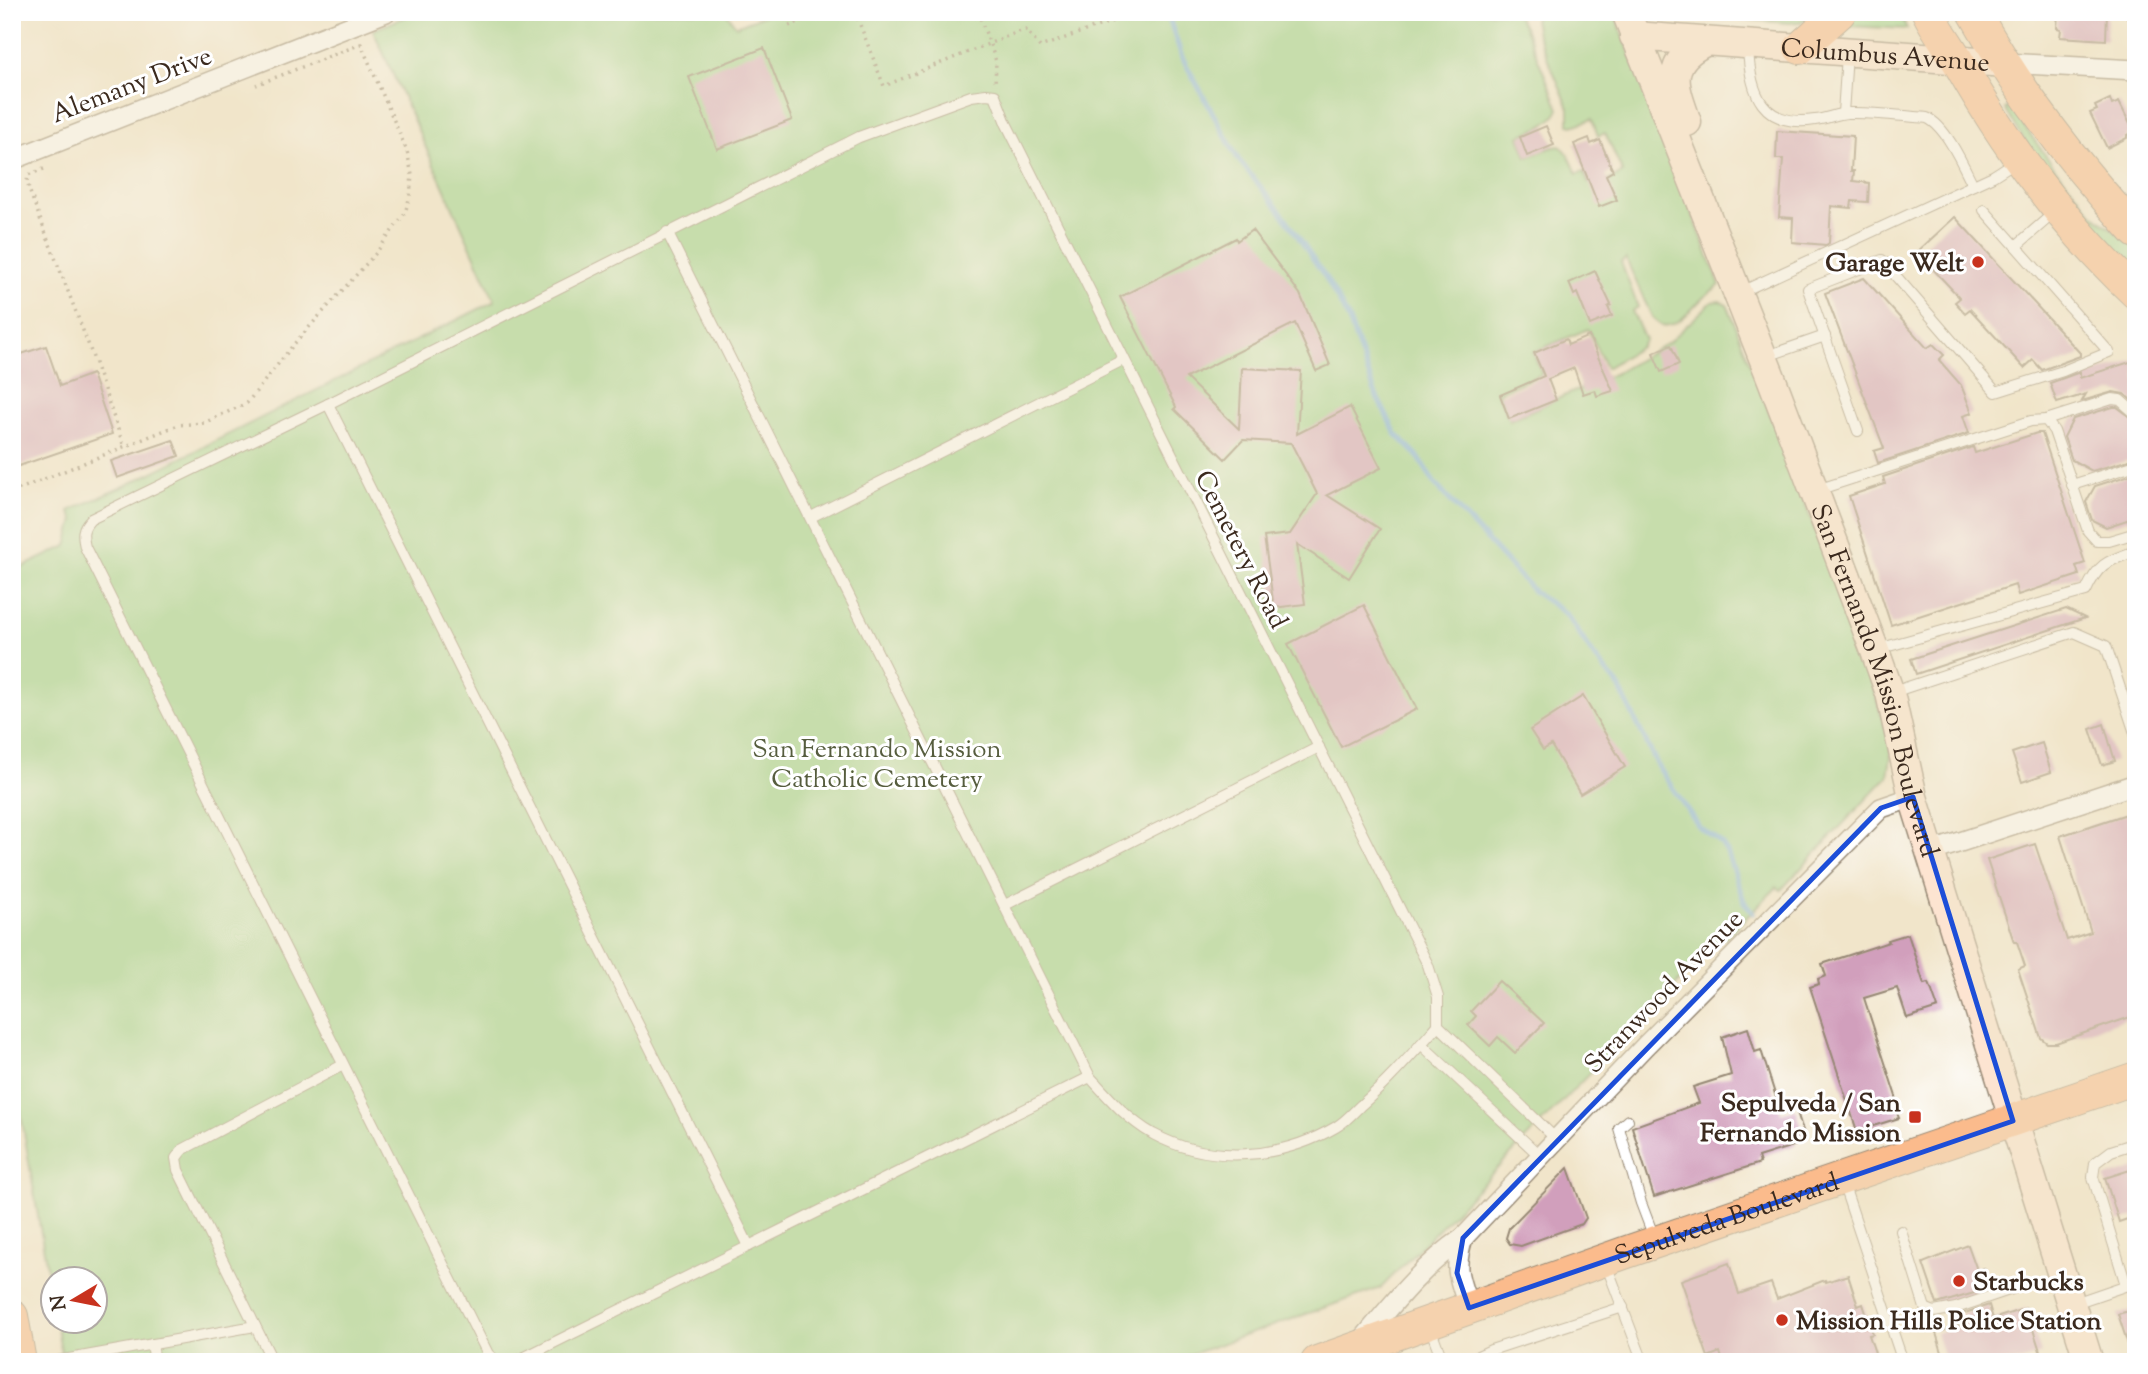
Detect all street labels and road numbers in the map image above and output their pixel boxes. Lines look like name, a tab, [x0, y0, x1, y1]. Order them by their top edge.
street label: Columbus Avenue	[1779, 31, 1991, 83]
street label: Alemany Drive	[46, 39, 218, 134]
street label: Cemetery Road	[1184, 465, 1296, 636]
street label: San Fernando Mission Boulevard	[1800, 499, 1947, 862]
street label: Stranwood Avenue	[1577, 903, 1753, 1083]
street label: Sepulveda Boulevard	[1610, 1165, 1845, 1276]

